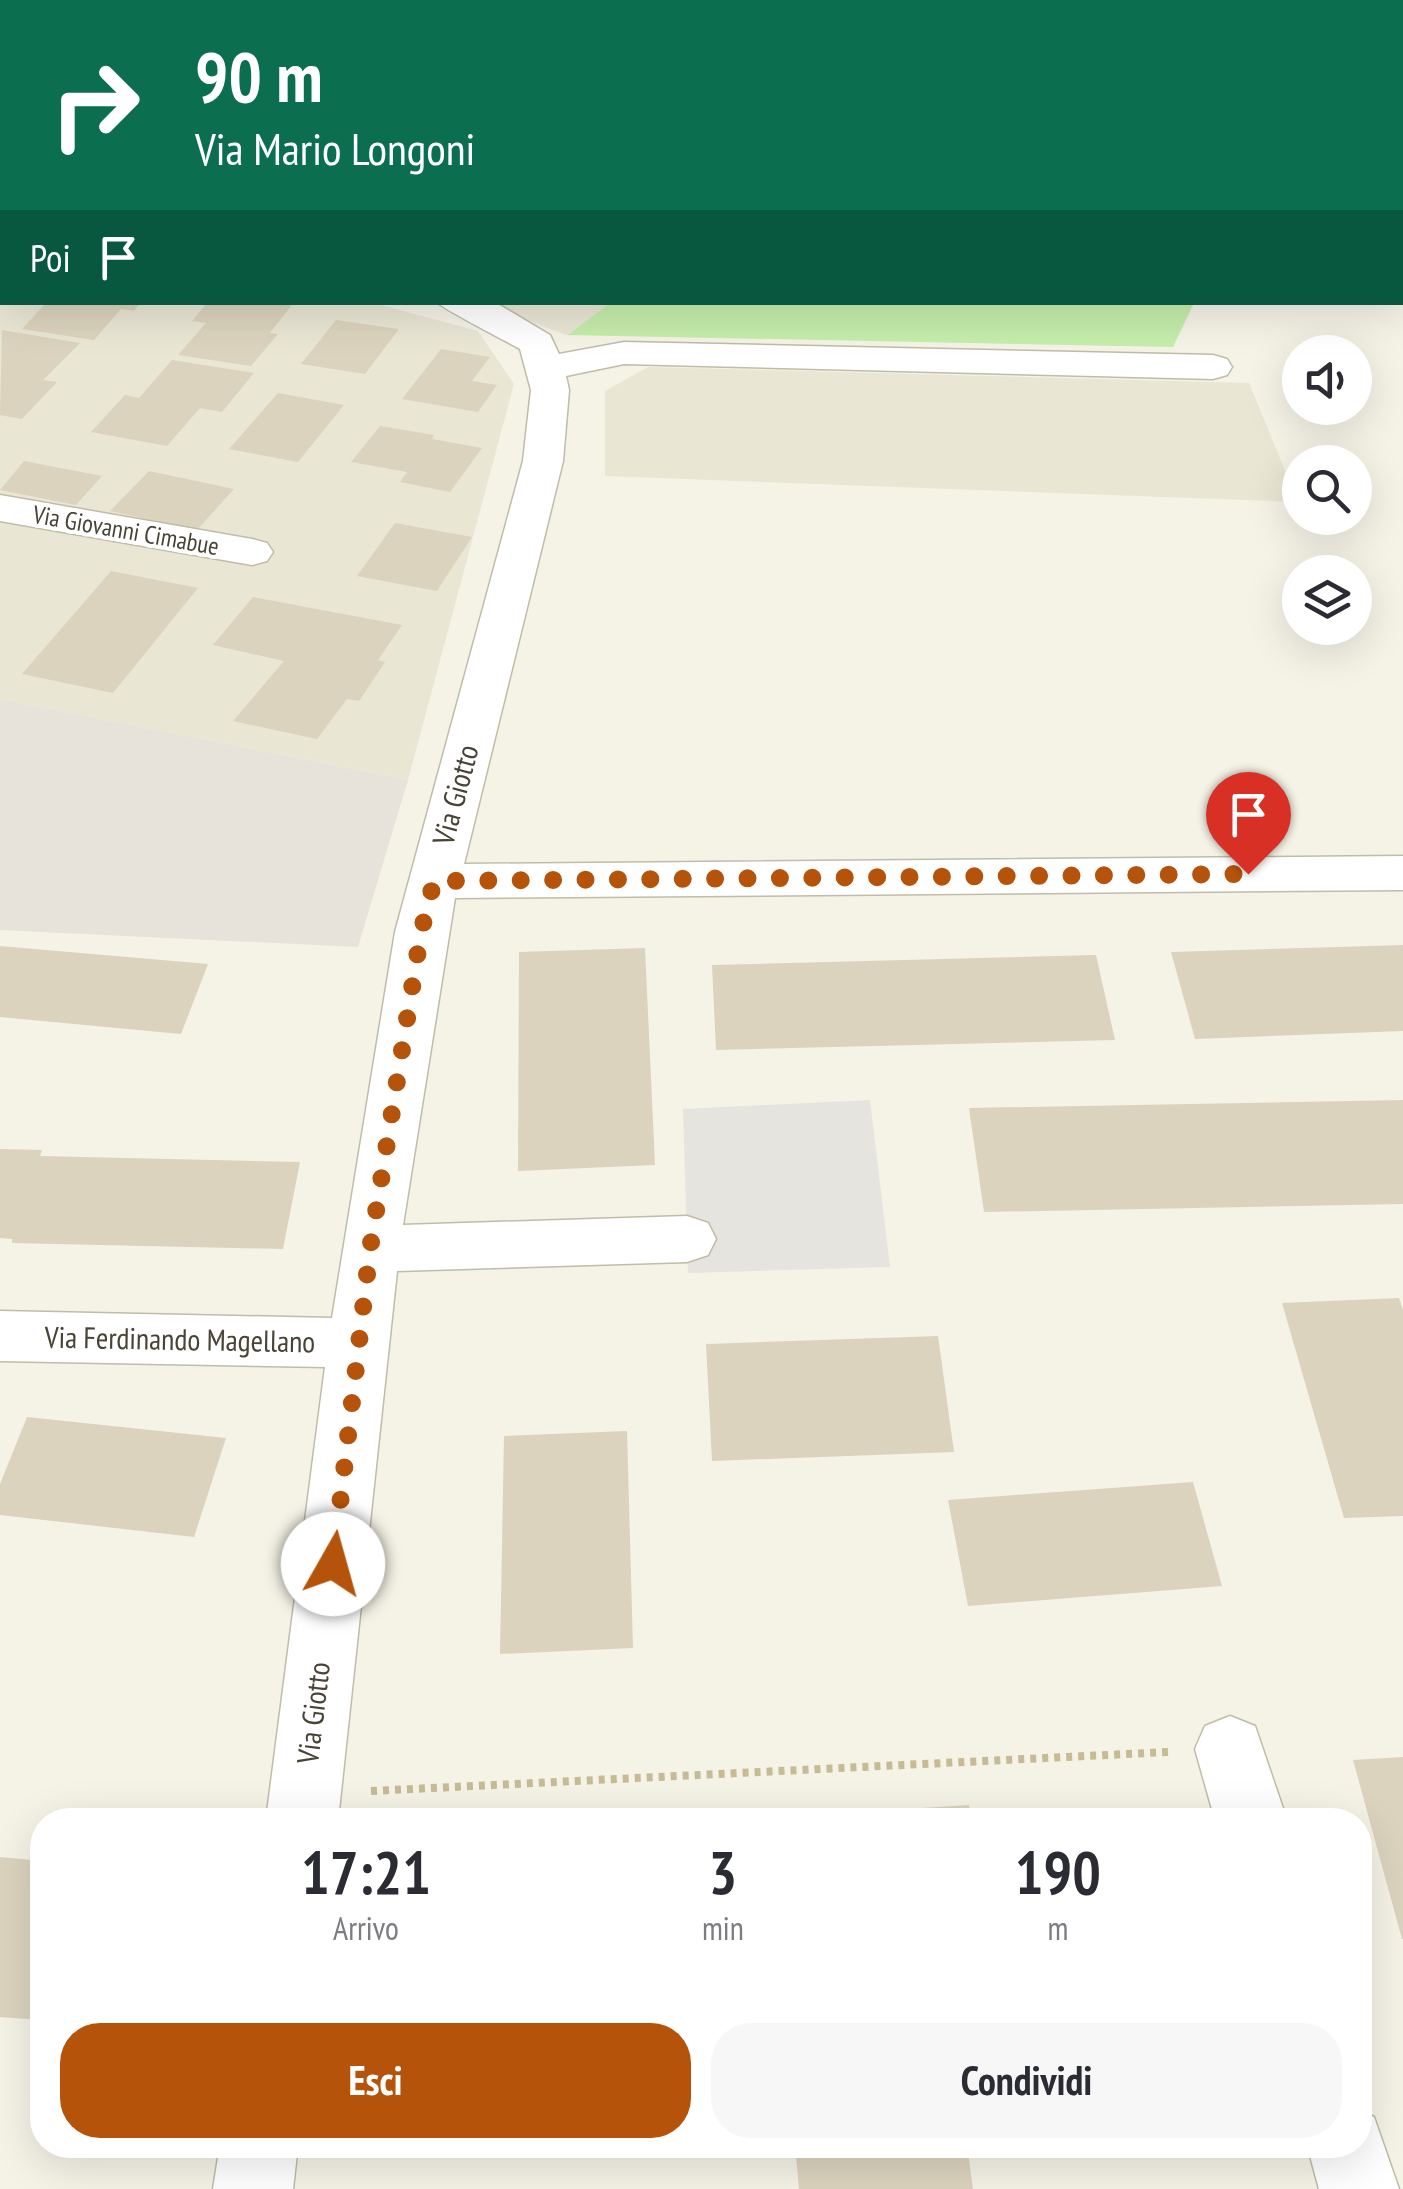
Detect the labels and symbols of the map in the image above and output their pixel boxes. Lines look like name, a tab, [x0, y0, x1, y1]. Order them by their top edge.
street label: Via Giovanni Cimabue	[30, 498, 221, 562]
street label: Via Giotto	[422, 740, 487, 850]
pin	[1206, 772, 1291, 875]
street label: Via Ferdinando Magellano	[43, 1317, 316, 1360]
position arrow	[281, 1512, 385, 1616]
street label: Via Giotto	[287, 1660, 338, 1767]

